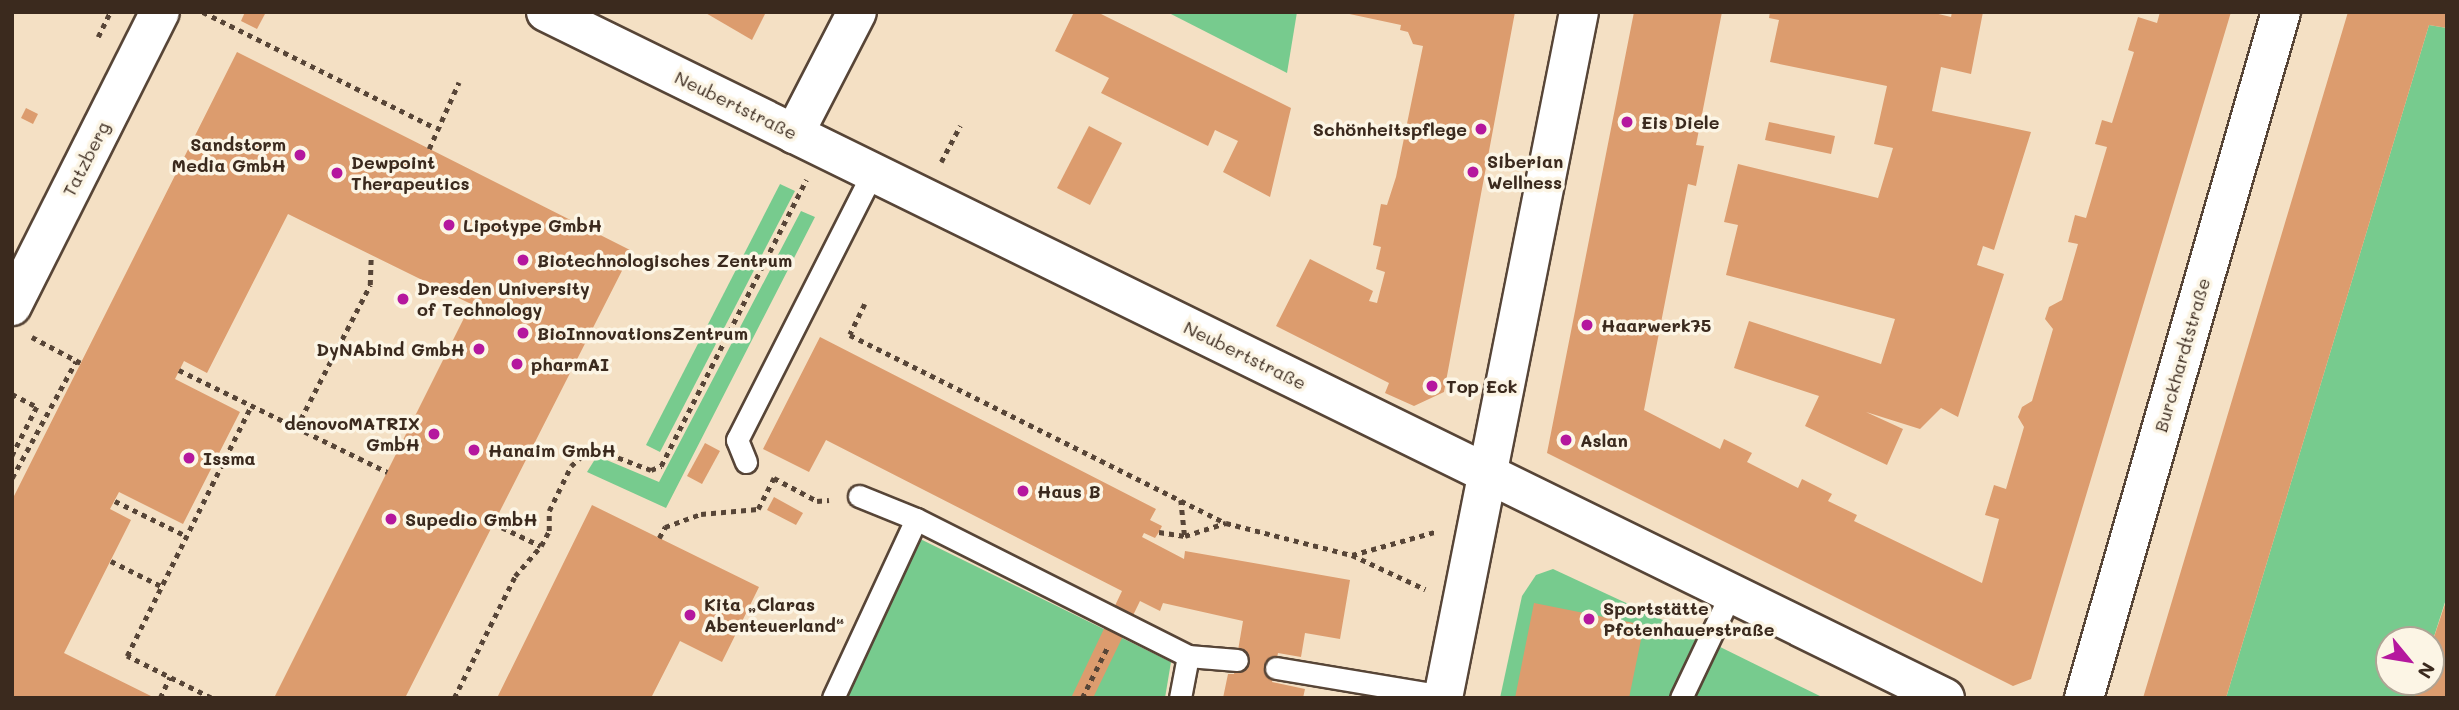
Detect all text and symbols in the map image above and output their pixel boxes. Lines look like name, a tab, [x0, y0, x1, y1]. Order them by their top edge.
street label: Neubertstraße	[671, 66, 801, 144]
place label: Eis Diele	[1641, 111, 1719, 133]
marker: Eis Diele	[1619, 114, 1635, 130]
street label: Tatzberg	[58, 118, 114, 200]
place label: Schönheitspflege	[1313, 118, 1467, 140]
marker: Schönheitspflege	[1473, 121, 1489, 137]
place label: Sandstorm Media GmbH	[172, 134, 286, 176]
marker: Sandstorm Media GmbH	[292, 147, 308, 163]
place label: Siberian Wellness	[1487, 151, 1563, 194]
place label: Dewpoint Therapeutics	[351, 152, 470, 194]
marker: Siberian Wellness	[1465, 164, 1481, 180]
marker: Dewpoint Therapeutics	[329, 165, 345, 181]
place label: Lipotype GmbH	[463, 214, 602, 236]
marker: Lipotype GmbH	[441, 217, 457, 233]
place label: Biotechnologisches Zentrum	[537, 249, 792, 271]
marker: Biotechnologisches Zentrum	[515, 252, 531, 268]
street label: Burckhardtstraße	[2150, 275, 2214, 435]
place label: Dresden University of Technology	[417, 278, 590, 320]
marker: Dresden University of Technology	[395, 291, 411, 307]
place label: Haarwerk75	[1601, 314, 1711, 336]
street label: Neubertstraße	[1180, 316, 1310, 394]
marker: Haarwerk75	[1579, 317, 1595, 333]
place label: BioInnovationsZentrum	[537, 322, 748, 344]
marker: BioInnovationsZentrum	[515, 325, 531, 341]
place label: DyNAbind GmbH	[316, 338, 465, 360]
marker: DyNAbind GmbH	[471, 341, 487, 357]
place label: pharmAI	[531, 353, 609, 375]
marker: pharmAI	[509, 356, 525, 372]
place label: Top Eck	[1446, 375, 1517, 397]
marker: Top Eck	[1424, 378, 1440, 394]
place label: denovoMATRIX GmbH	[284, 413, 420, 456]
marker: denovoMATRIX GmbH	[426, 426, 442, 442]
place label: Aslan	[1580, 429, 1628, 451]
marker: Aslan	[1558, 432, 1574, 448]
place label: Hanaim GmbH	[488, 439, 616, 461]
marker: Hanaim GmbH	[466, 442, 482, 458]
place label: Issma	[203, 447, 256, 469]
marker: Issma	[181, 450, 197, 466]
place label: Haus B	[1037, 480, 1101, 502]
marker: Haus B	[1015, 483, 1031, 499]
place label: Supedio GmbH	[405, 508, 538, 530]
marker: Supedio GmbH	[383, 511, 399, 527]
place label: Kita „Claras Abenteuerland“	[704, 594, 845, 636]
place label: Sportstätte Pfotenhauerstraße	[1603, 598, 1774, 640]
marker: Kita „Claras Abenteuerland“	[682, 607, 698, 623]
marker: Sportstätte Pfotenhauerstraße	[1581, 611, 1597, 627]
north arrow	[2375, 626, 2445, 696]
text: N	[2412, 658, 2441, 683]

